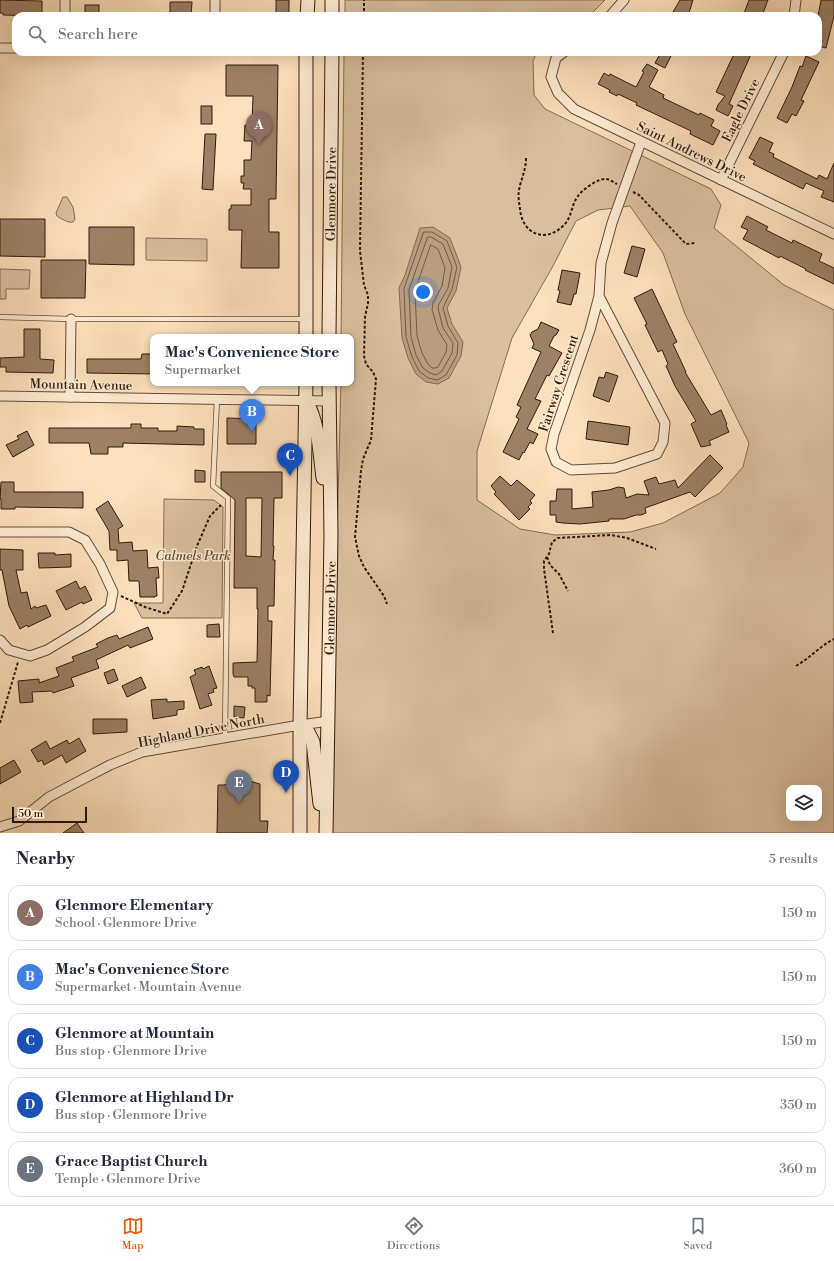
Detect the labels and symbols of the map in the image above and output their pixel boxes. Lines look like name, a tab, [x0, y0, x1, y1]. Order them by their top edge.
street label: Eagle Drive	[719, 76, 763, 145]
pin: A	[246, 112, 272, 145]
street label: Saint Andrews Drive	[634, 118, 749, 186]
street label: Glenmore Drive	[323, 146, 340, 241]
your location	[413, 282, 433, 302]
street label: Fairway Crescent	[536, 332, 582, 434]
street label: Mountain Avenue	[29, 376, 133, 394]
pin: B	[239, 399, 265, 432]
pin: C	[277, 443, 303, 476]
park label: Calmels Park	[155, 548, 231, 564]
street label: Glenmore Drive	[322, 560, 340, 655]
street label: Highland Drive North	[137, 711, 266, 751]
pin: D	[273, 760, 299, 793]
pin: E	[226, 770, 252, 803]
scale bar	[12, 805, 87, 824]

